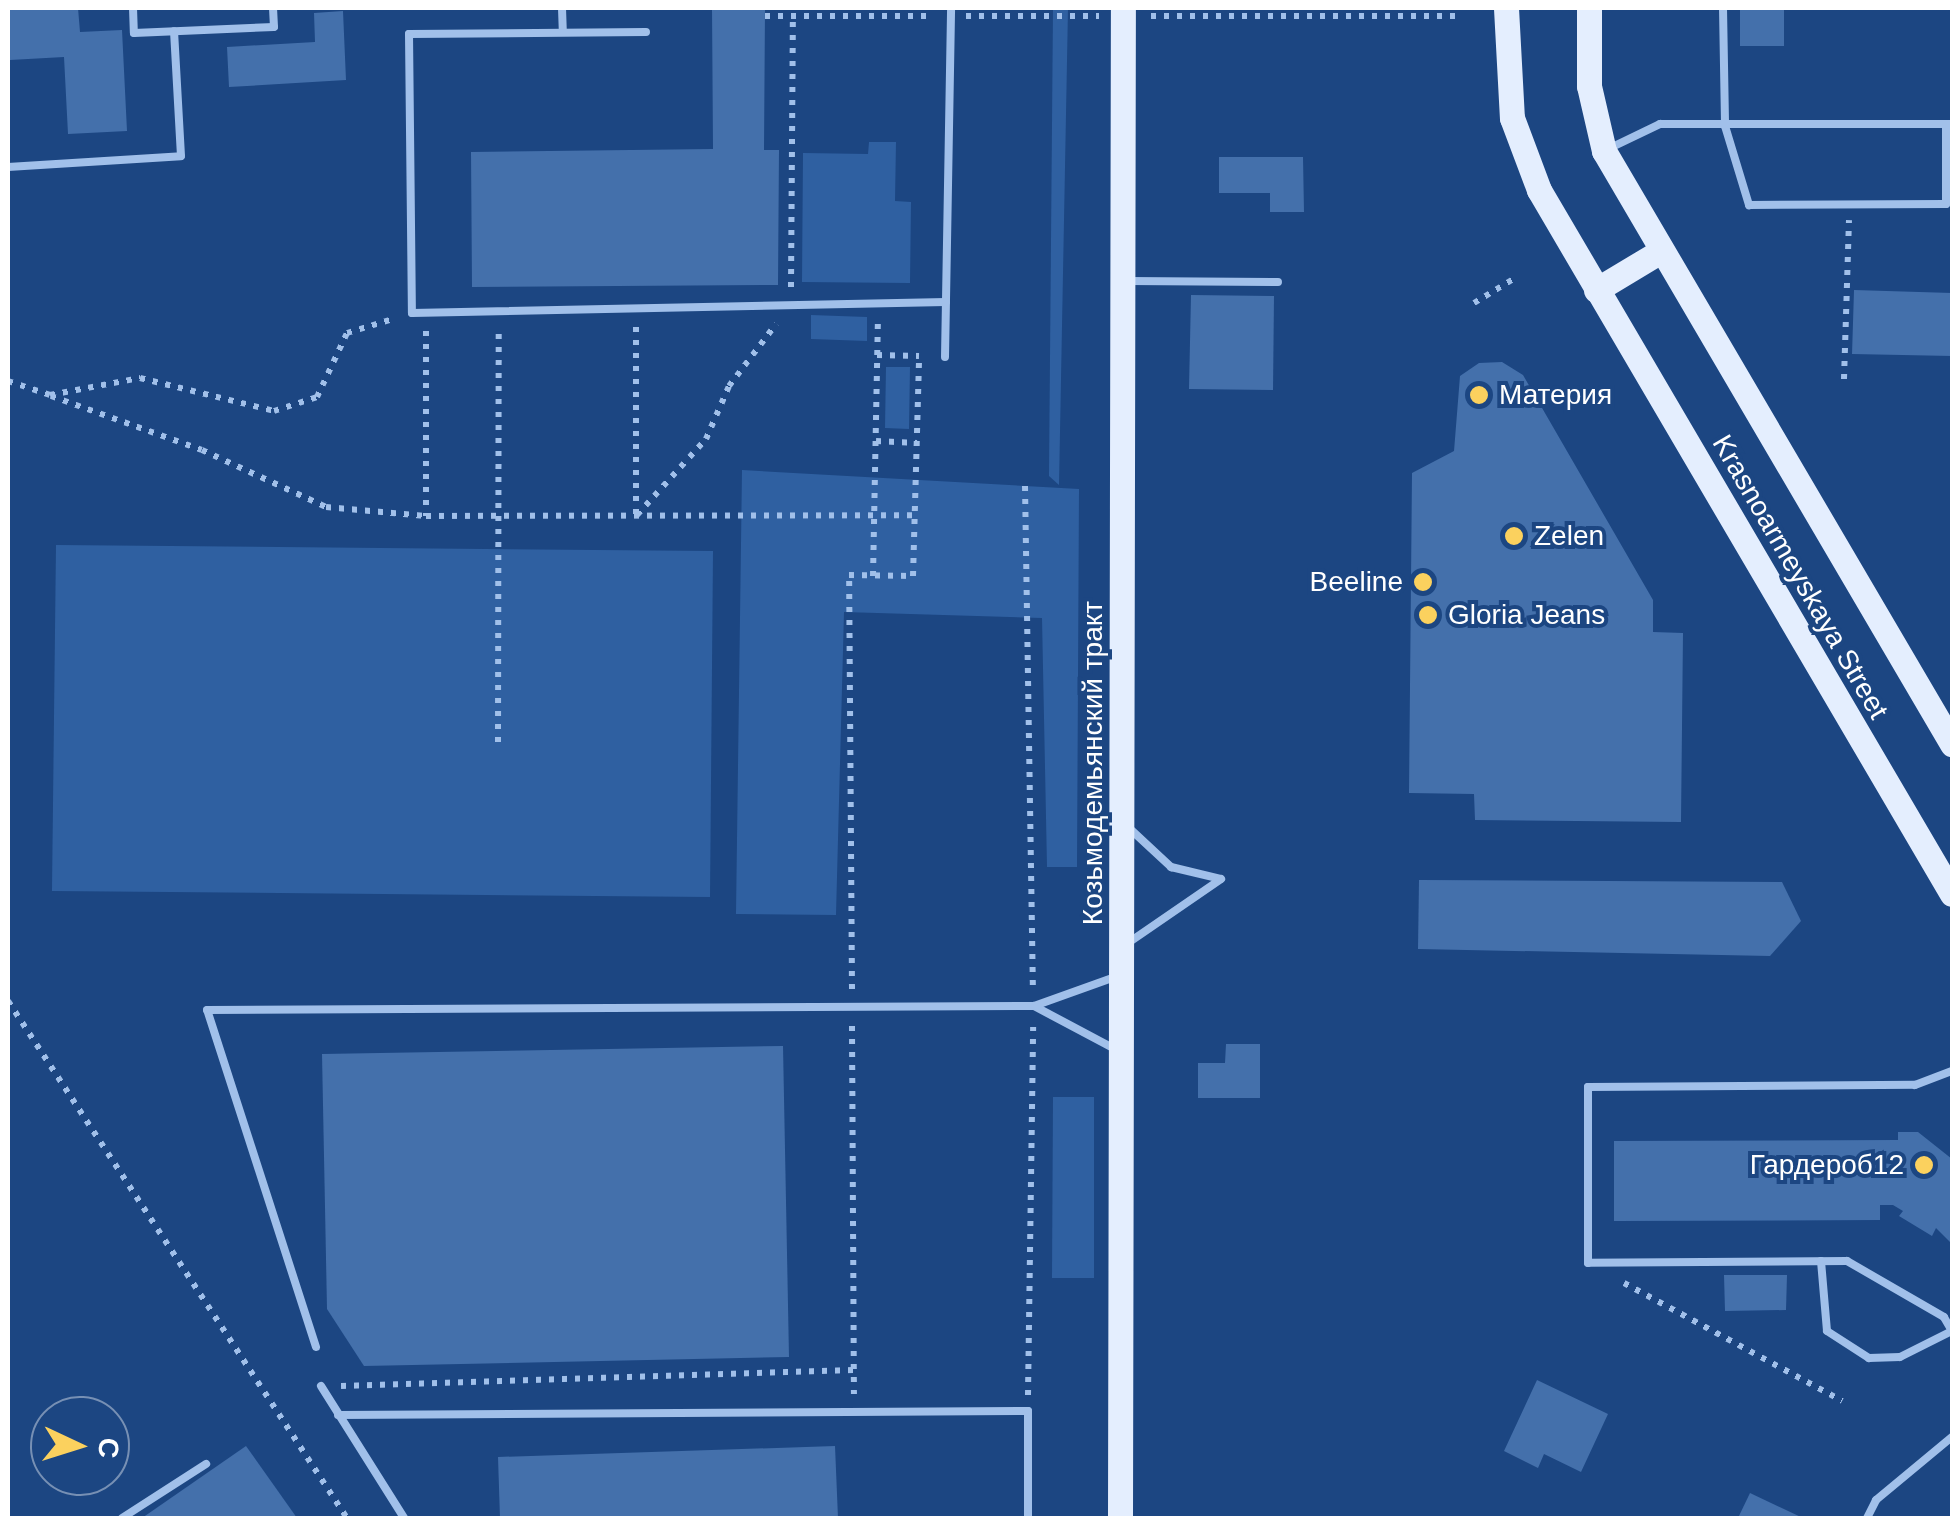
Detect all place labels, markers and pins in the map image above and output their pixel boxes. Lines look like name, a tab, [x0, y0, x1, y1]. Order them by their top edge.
place label: Материя	[1499, 378, 1612, 412]
marker: Материя	[1468, 384, 1490, 406]
place label: Zelen	[1534, 519, 1604, 553]
marker: Zelen	[1503, 525, 1525, 547]
place label: Beeline	[1310, 565, 1403, 599]
marker: Beeline	[1412, 571, 1434, 593]
place label: Gloria Jeans	[1448, 598, 1605, 632]
marker: Gloria Jeans	[1417, 604, 1439, 626]
place label: Гардероб12	[1750, 1148, 1904, 1182]
marker: Гардероб12	[1913, 1154, 1935, 1176]

